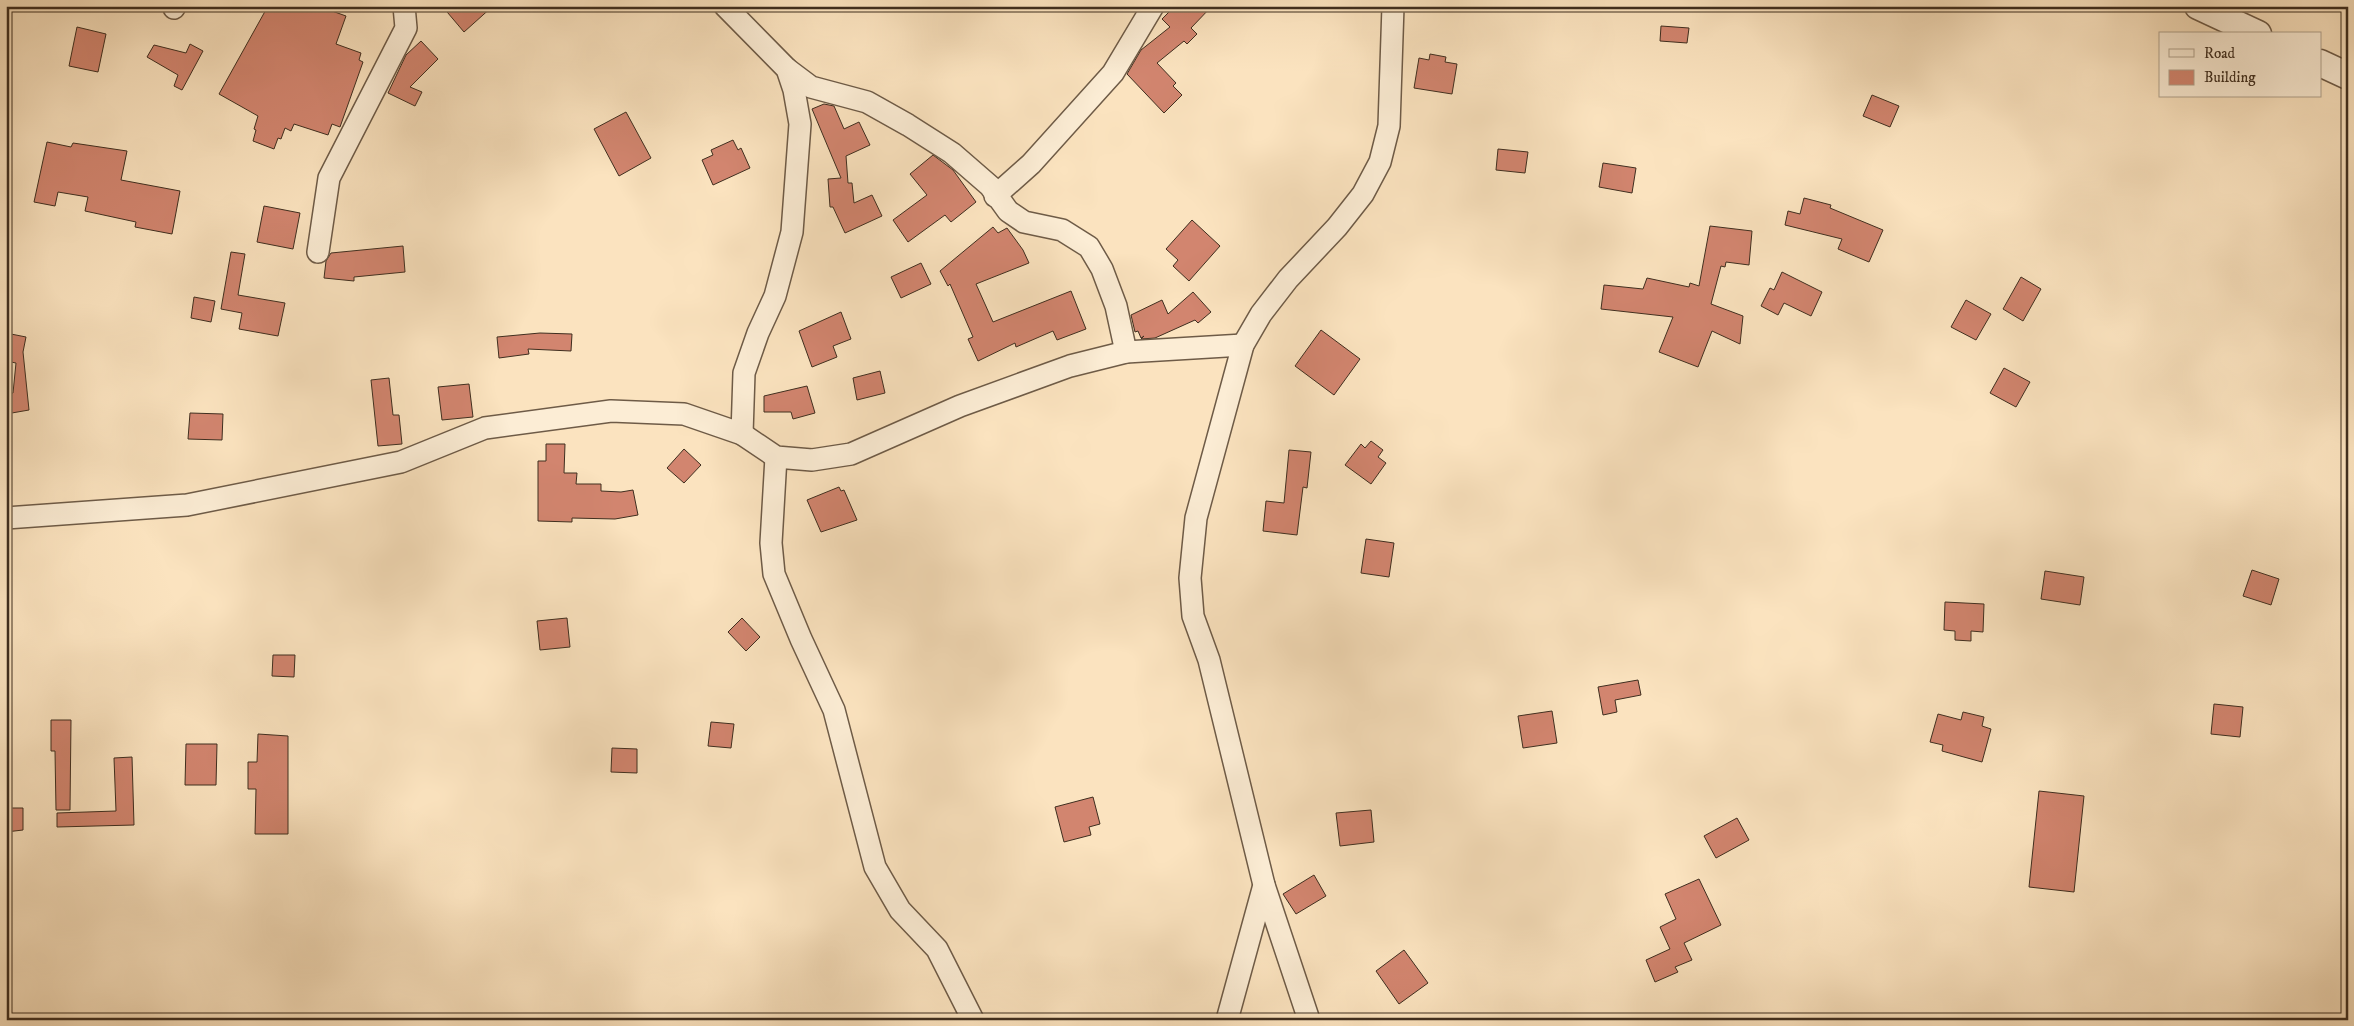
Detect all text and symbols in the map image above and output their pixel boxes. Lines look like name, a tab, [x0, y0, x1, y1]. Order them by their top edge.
legend	[2159, 32, 2322, 98]
text: Road	[2204, 44, 2236, 63]
text: Building	[2204, 68, 2256, 87]

